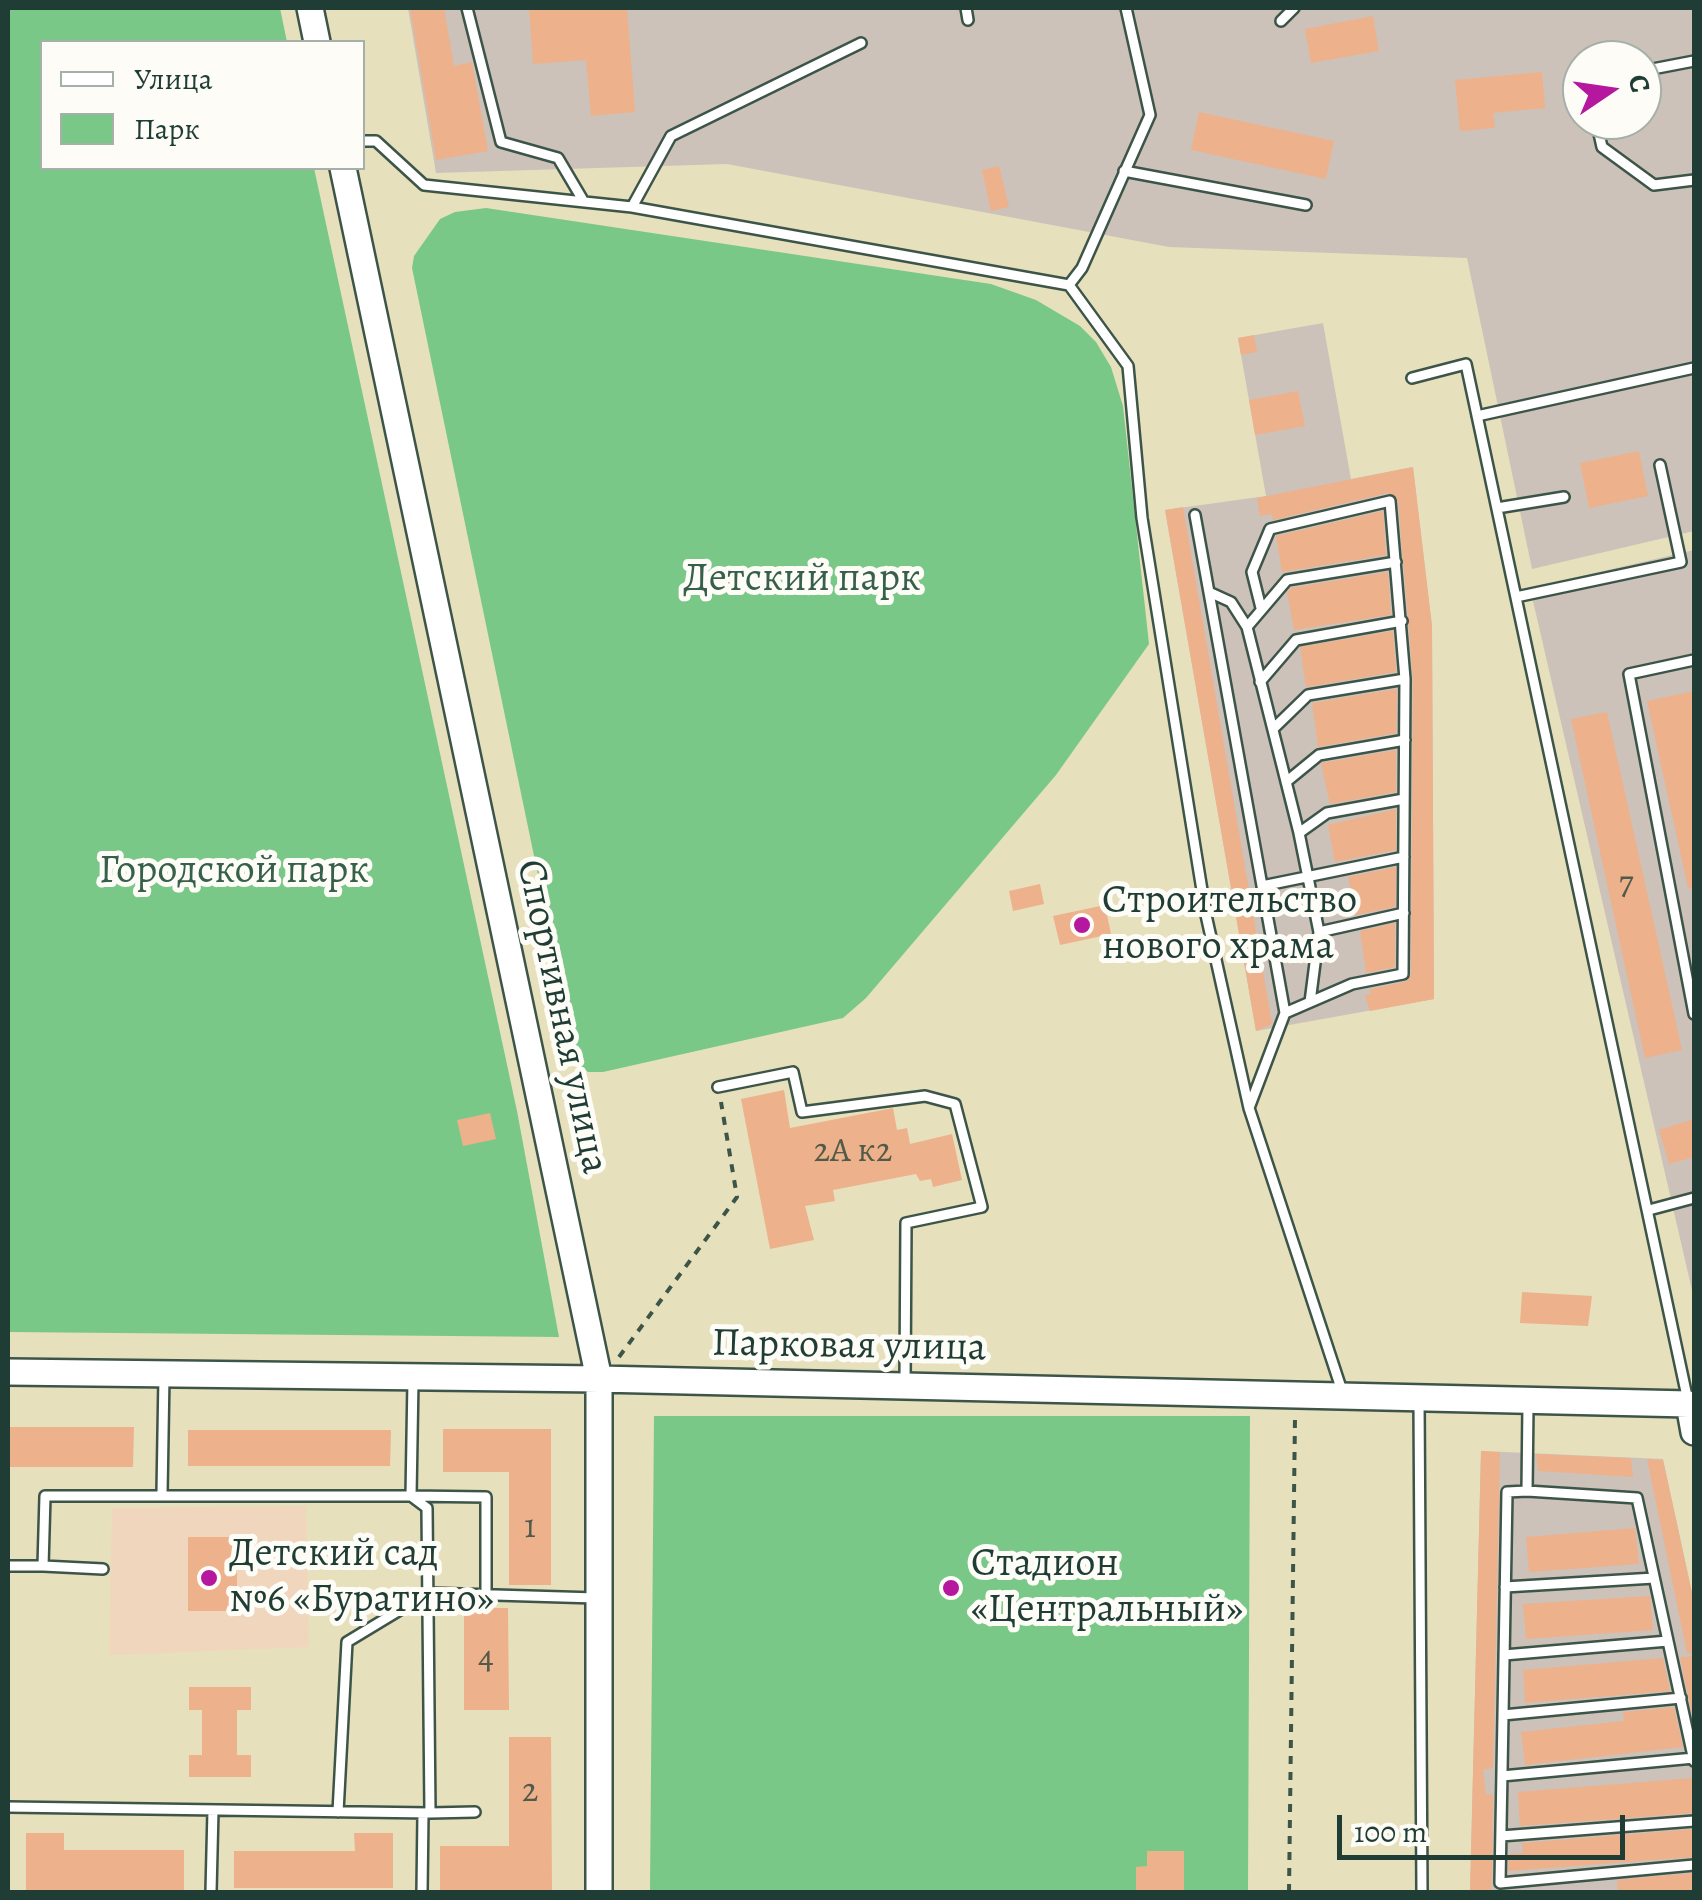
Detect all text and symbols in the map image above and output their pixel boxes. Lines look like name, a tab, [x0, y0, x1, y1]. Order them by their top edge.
legend	[40, 40, 365, 170]
north arrow	[1562, 40, 1662, 140]
text: Улица	[134, 59, 213, 99]
text: С	[1619, 71, 1660, 96]
text: Парк	[134, 109, 200, 149]
park label: Детский парк	[683, 556, 921, 604]
park label: Городской парк	[99, 848, 369, 896]
street label: Спортивная улица	[504, 856, 618, 1178]
house number: 7	[1619, 864, 1633, 906]
place label: Строительство нового храма	[1102, 878, 1357, 972]
marker: Строительство нового храма	[1071, 914, 1093, 936]
house number: 2А к2	[814, 1131, 892, 1173]
street label: Парковая улица	[712, 1321, 986, 1373]
house number: 1	[524, 1507, 536, 1549]
place label: Детский сад №6 «Буратино»	[229, 1531, 494, 1625]
place label: Стадион «Центральный»	[971, 1541, 1243, 1635]
marker: Детский сад №6 «Буратино»	[198, 1567, 220, 1589]
marker: Стадион «Центральный»	[940, 1577, 962, 1599]
house number: 4	[478, 1638, 494, 1680]
house number: 2	[522, 1771, 538, 1813]
scale bar	[1342, 1795, 1630, 1857]
text: 100 m	[1354, 1812, 1427, 1852]

